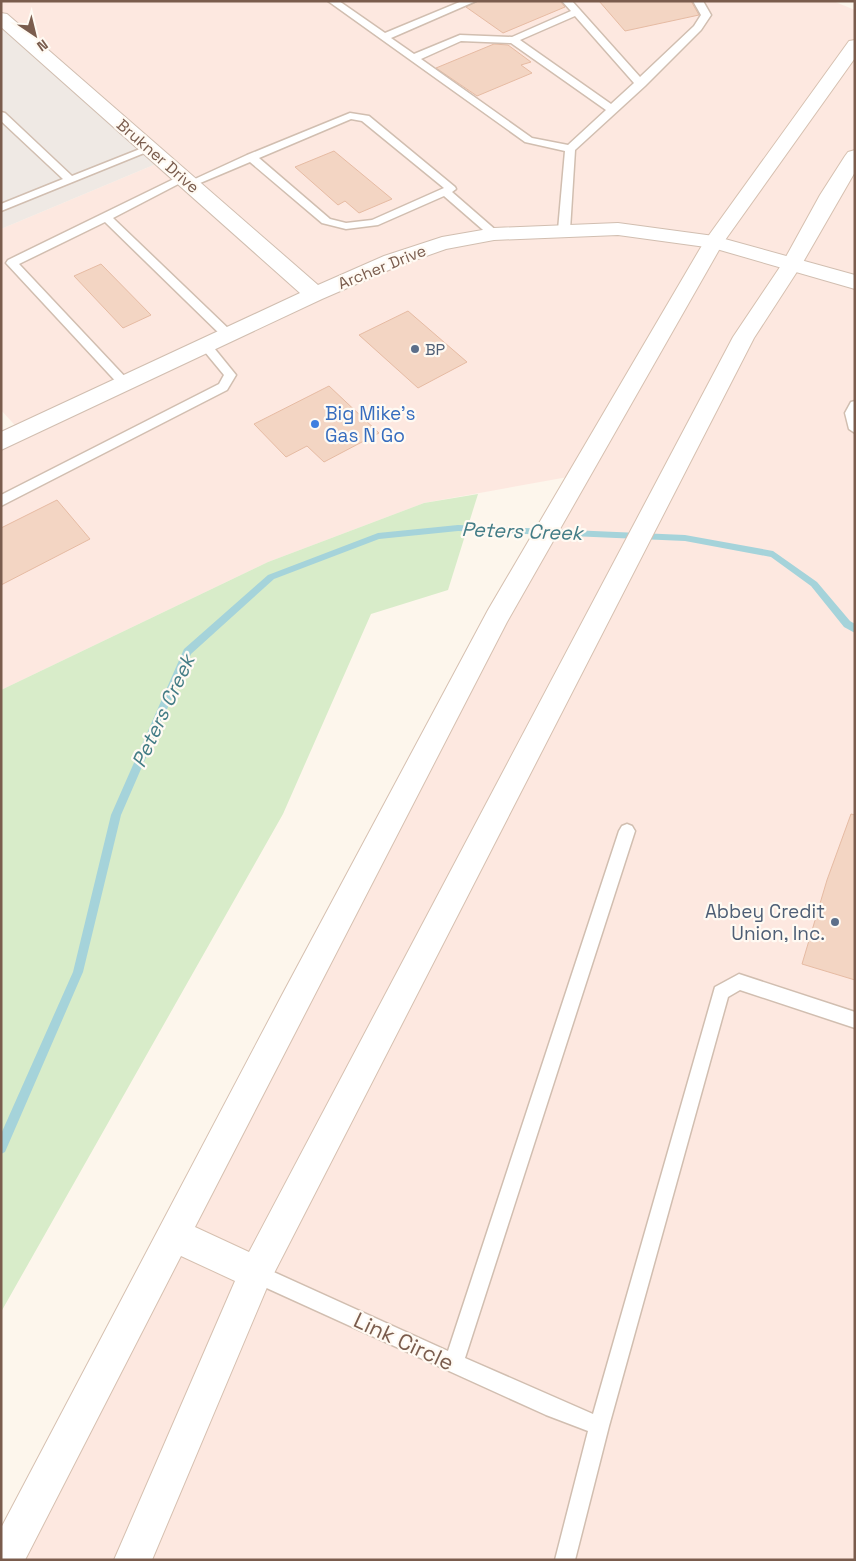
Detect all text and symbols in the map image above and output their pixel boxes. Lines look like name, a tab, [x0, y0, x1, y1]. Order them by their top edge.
north arrow	[10, 10, 60, 60]
text: N	[33, 36, 51, 56]
street label: Brukner Drive	[112, 114, 204, 198]
street label: Archer Drive	[335, 240, 429, 294]
place label: BP	[425, 339, 446, 360]
marker: BP	[409, 343, 421, 355]
place label: Big Mike's Gas N Go	[325, 401, 415, 448]
marker: Big Mike's Gas N Go	[309, 418, 321, 430]
water label: Peters Creek	[461, 516, 585, 546]
water label: Peters Creek	[126, 649, 201, 771]
place label: Abbey Credit Union, Inc.	[705, 899, 825, 946]
marker: Abbey Credit Union, Inc.	[829, 916, 841, 928]
street label: Link Circle	[349, 1306, 459, 1376]

